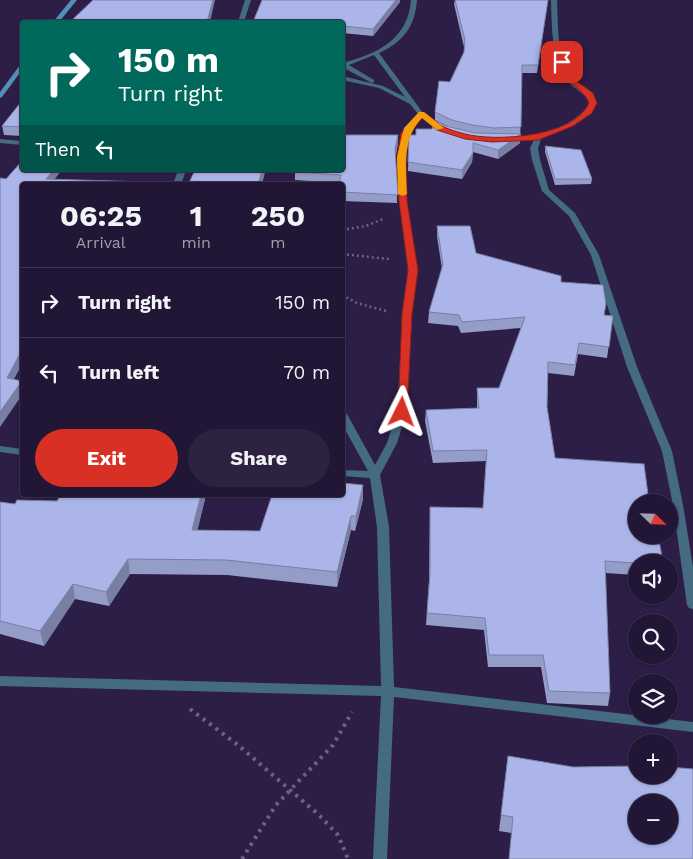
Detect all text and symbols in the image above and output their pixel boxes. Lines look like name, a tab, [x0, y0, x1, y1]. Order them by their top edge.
text: 150 m	[118, 39, 219, 81]
icon: right	[35, 40, 100, 105]
pin	[541, 41, 583, 83]
icon: arrive	[548, 48, 576, 76]
text: Turn right	[118, 81, 223, 106]
icon: left	[91, 135, 119, 163]
text: Then	[35, 138, 81, 161]
text: 06:25	[60, 198, 142, 233]
text: 1	[190, 198, 203, 233]
text: 250	[251, 198, 305, 233]
text: Arrival	[76, 233, 126, 252]
text: min	[182, 233, 211, 252]
text: m	[270, 233, 286, 252]
icon: right	[35, 289, 63, 317]
text: Turn right	[78, 291, 171, 314]
text: 150 m	[275, 291, 330, 314]
icon: left	[35, 359, 63, 387]
text: Turn left	[78, 361, 159, 384]
text: 70 m	[283, 361, 330, 384]
position arrow	[375, 385, 427, 437]
button: Exit	[35, 429, 178, 487]
button: Share	[188, 429, 330, 487]
north arrow	[628, 494, 678, 544]
map controls	[628, 494, 678, 844]
button: sound	[628, 554, 678, 604]
button: search	[628, 614, 678, 664]
button: layers	[628, 674, 678, 724]
button: +	[628, 734, 678, 784]
button: −	[628, 794, 678, 844]

